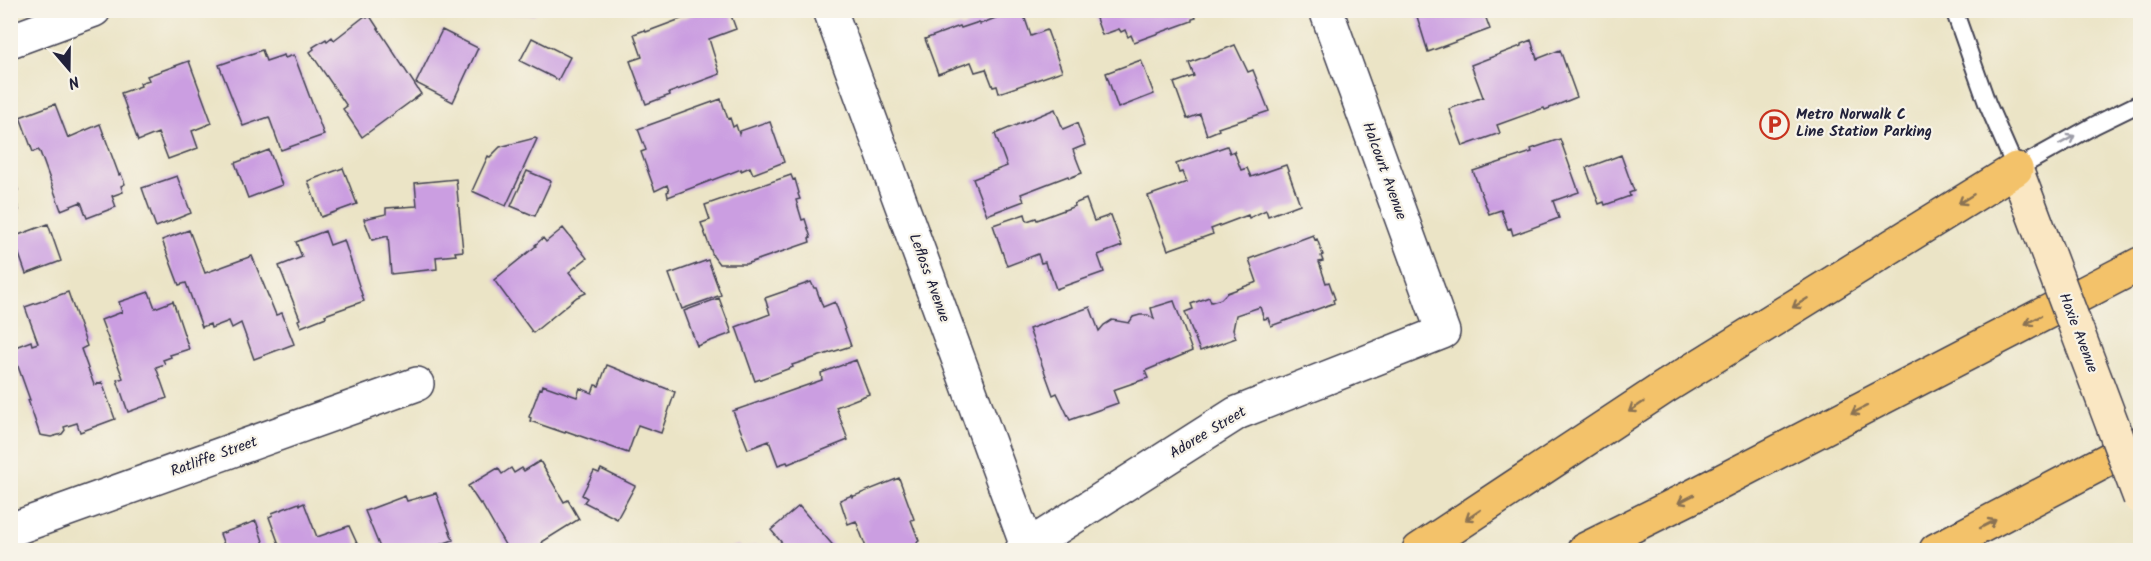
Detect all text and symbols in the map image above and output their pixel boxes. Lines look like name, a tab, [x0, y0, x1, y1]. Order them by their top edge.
north arrow	[39, 39, 99, 99]
text: N	[65, 68, 83, 95]
place label: Metro Norwalk C Line Station Parking	[1796, 103, 1932, 144]
parking icon: Metro Norwalk C Line Station Parking	[1759, 108, 1791, 140]
street label: Halcourt Avenue	[1355, 119, 1413, 223]
one-way arrow	[2058, 134, 2075, 146]
one-way arrow	[1958, 194, 1975, 206]
street label: Lefloss Avenue	[902, 230, 956, 326]
street label: Hoxie Avenue	[2052, 290, 2104, 377]
one-way arrow	[1792, 297, 1809, 309]
one-way arrow	[2024, 315, 2042, 326]
street label: Adoree Street	[1165, 400, 1251, 465]
one-way arrow	[1628, 401, 1644, 413]
one-way arrow	[1851, 405, 1869, 416]
street label: Ratliffe Street	[167, 430, 261, 484]
one-way arrow	[1678, 494, 1696, 506]
one-way arrow	[1466, 509, 1482, 521]
one-way arrow	[1978, 517, 1996, 529]

